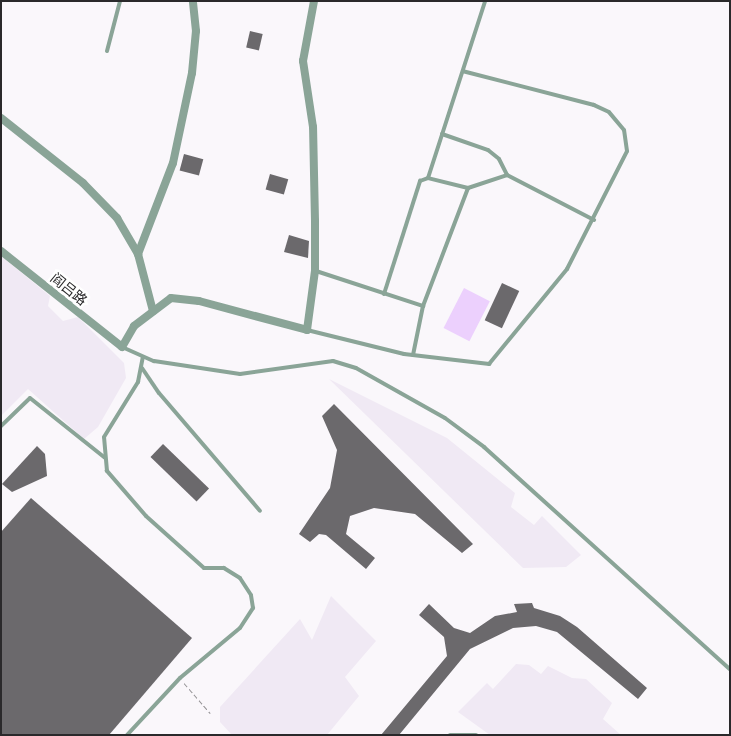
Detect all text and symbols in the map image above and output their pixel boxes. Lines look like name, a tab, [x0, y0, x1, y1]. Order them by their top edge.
street label: 阎吕路	[47, 269, 91, 309]

